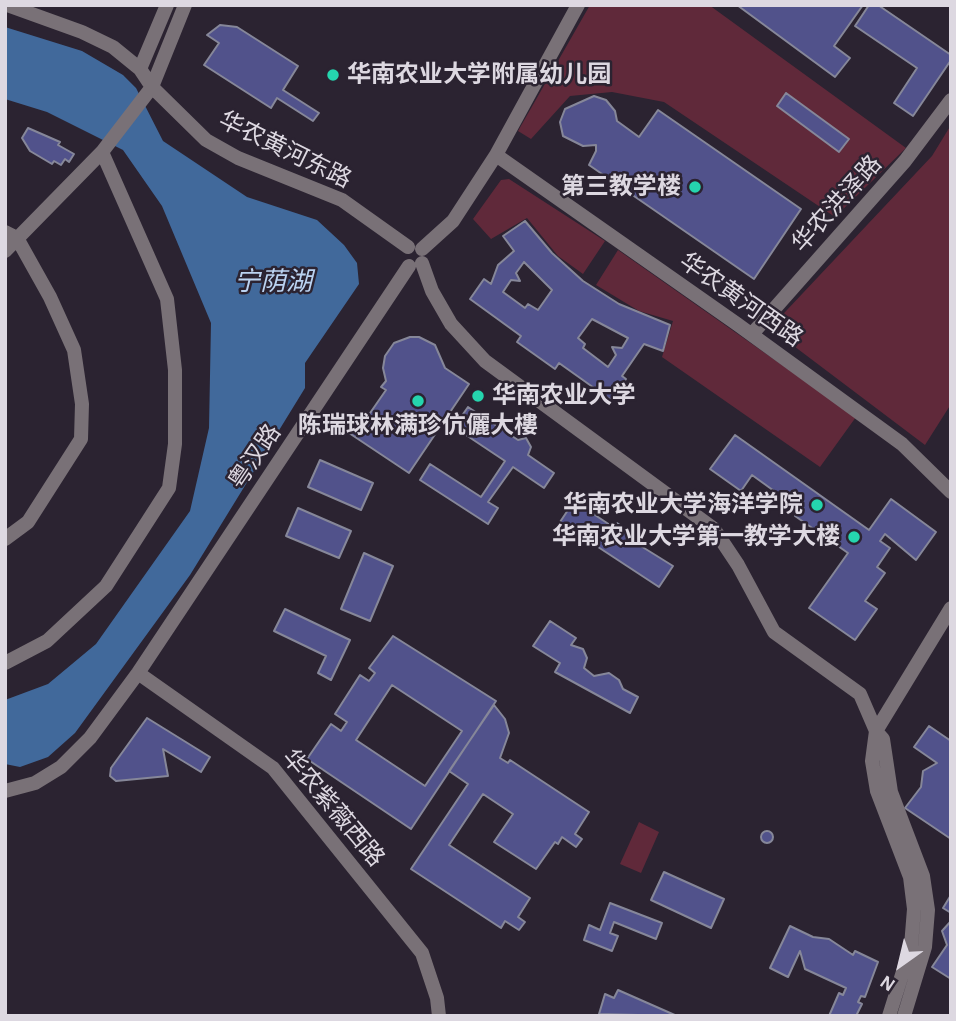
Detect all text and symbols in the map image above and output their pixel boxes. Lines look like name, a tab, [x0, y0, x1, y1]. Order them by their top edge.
place label: 华南农业大学附属幼儿园	[347, 61, 611, 89]
marker: 华南农业大学附属幼儿园	[325, 67, 341, 83]
street label: 华农黄河东路	[214, 105, 356, 195]
street label: 华农洪泽路	[786, 150, 888, 258]
place label: 第三教学楼	[561, 173, 681, 201]
marker: 第三教学楼	[687, 179, 703, 195]
street label: 华农黄河西路	[674, 247, 808, 353]
water label: 宁荫湖	[234, 266, 312, 298]
place label: 华南农业大学	[492, 382, 636, 410]
marker: 华南农业大学	[470, 388, 486, 404]
marker: 陈瑞球林满珍伉儷大樓	[410, 393, 426, 409]
place label: 陈瑞球林满珍伉儷大樓	[298, 412, 538, 440]
street label: 粤汉路	[223, 419, 287, 495]
place label: 华南农业大学海洋学院	[563, 491, 803, 519]
marker: 华南农业大学海洋学院	[809, 497, 825, 513]
place label: 华南农业大学第一教学大楼	[552, 523, 840, 551]
marker: 华南农业大学第一教学大楼	[846, 529, 862, 545]
street label: 华农紫薇西路	[276, 744, 390, 872]
north arrow	[865, 930, 935, 1000]
text: N	[877, 971, 899, 994]

